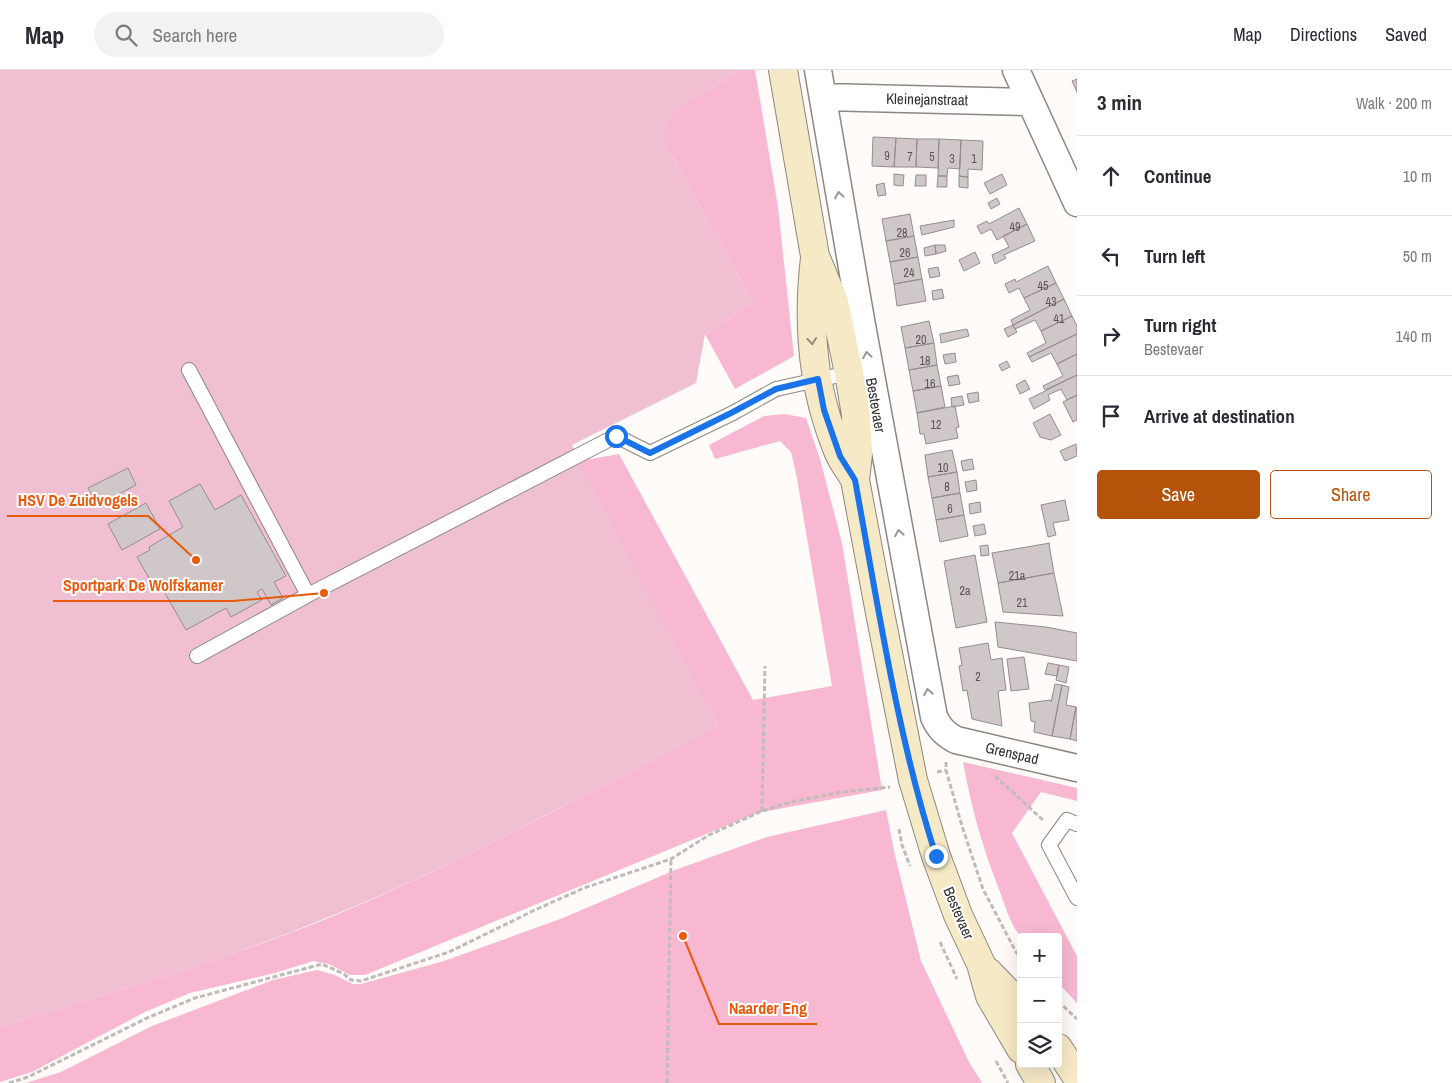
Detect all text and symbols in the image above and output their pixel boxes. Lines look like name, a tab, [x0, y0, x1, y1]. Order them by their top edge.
search box	[94, 12, 444, 57]
text: Map	[25, 19, 64, 51]
icon: search	[112, 21, 140, 49]
text: Search here	[152, 22, 237, 48]
text: Map	[1233, 22, 1262, 47]
text: Directions	[1290, 22, 1357, 47]
text: Saved	[1385, 22, 1427, 47]
street label: Kleinejanstraat	[886, 88, 969, 110]
text: 3 min	[1097, 88, 1142, 117]
text: Walk · 200 m	[1356, 92, 1432, 114]
house number: 9	[884, 148, 890, 164]
house number: 7	[907, 149, 913, 165]
house number: 5	[929, 149, 935, 165]
house number: 3	[949, 151, 955, 167]
house number: 1	[971, 151, 977, 167]
icon: ahead	[1097, 162, 1125, 190]
text: Continue	[1144, 163, 1212, 189]
text: 10 m	[1403, 165, 1432, 187]
one-way arrow	[835, 191, 845, 200]
house number: 49	[1010, 219, 1020, 235]
house number: 28	[897, 225, 907, 241]
icon: left	[1097, 242, 1125, 270]
text: Turn left	[1144, 243, 1205, 269]
house number: 26	[900, 245, 910, 261]
text: 50 m	[1403, 245, 1432, 267]
house number: 24	[904, 265, 915, 281]
house number: 45	[1038, 278, 1049, 294]
house number: 43	[1046, 294, 1056, 310]
house number: 41	[1054, 311, 1065, 327]
text: Turn right	[1144, 312, 1216, 338]
icon: right	[1097, 322, 1125, 350]
text: 140 m	[1396, 325, 1432, 347]
house number: 20	[916, 332, 926, 348]
one-way arrow	[806, 337, 817, 345]
text: Bestevaer	[1144, 338, 1203, 360]
one-way arrow	[863, 351, 873, 360]
house number: 18	[920, 353, 930, 369]
street label: Bestevaer	[861, 376, 891, 434]
house number: 16	[925, 376, 935, 392]
icon: arrive	[1097, 402, 1125, 430]
text: Arrive at destination	[1144, 403, 1295, 429]
house number: 12	[931, 417, 941, 433]
route start	[605, 425, 628, 448]
house number: 10	[938, 460, 948, 476]
button: Save	[1097, 470, 1260, 519]
button: Share	[1270, 470, 1432, 519]
house number: 8	[944, 479, 950, 495]
callout: HSV De Zuidvogels	[7, 485, 148, 516]
text: HSV De Zuidvogels	[18, 489, 138, 511]
house number: 6	[947, 501, 953, 517]
one-way arrow	[895, 528, 905, 537]
house number: 21a	[1009, 568, 1026, 584]
callout: Sportpark De Wolfskamer	[53, 570, 233, 601]
text: Sportpark De Wolfskamer	[63, 574, 224, 596]
house number: 2a	[960, 583, 971, 599]
house number: 21	[1017, 595, 1028, 611]
house number: 2	[975, 669, 981, 685]
one-way arrow	[924, 688, 934, 697]
street label: Grenspad	[983, 737, 1041, 769]
route end	[925, 845, 948, 868]
street label: Bestevaer	[939, 883, 979, 943]
map controls	[1017, 933, 1062, 1068]
button: +	[1017, 933, 1062, 978]
button: −	[1017, 978, 1062, 1023]
callout: Naarder Eng	[719, 993, 817, 1024]
text: Naarder Eng	[729, 997, 807, 1019]
button: layers	[1017, 1023, 1062, 1068]

